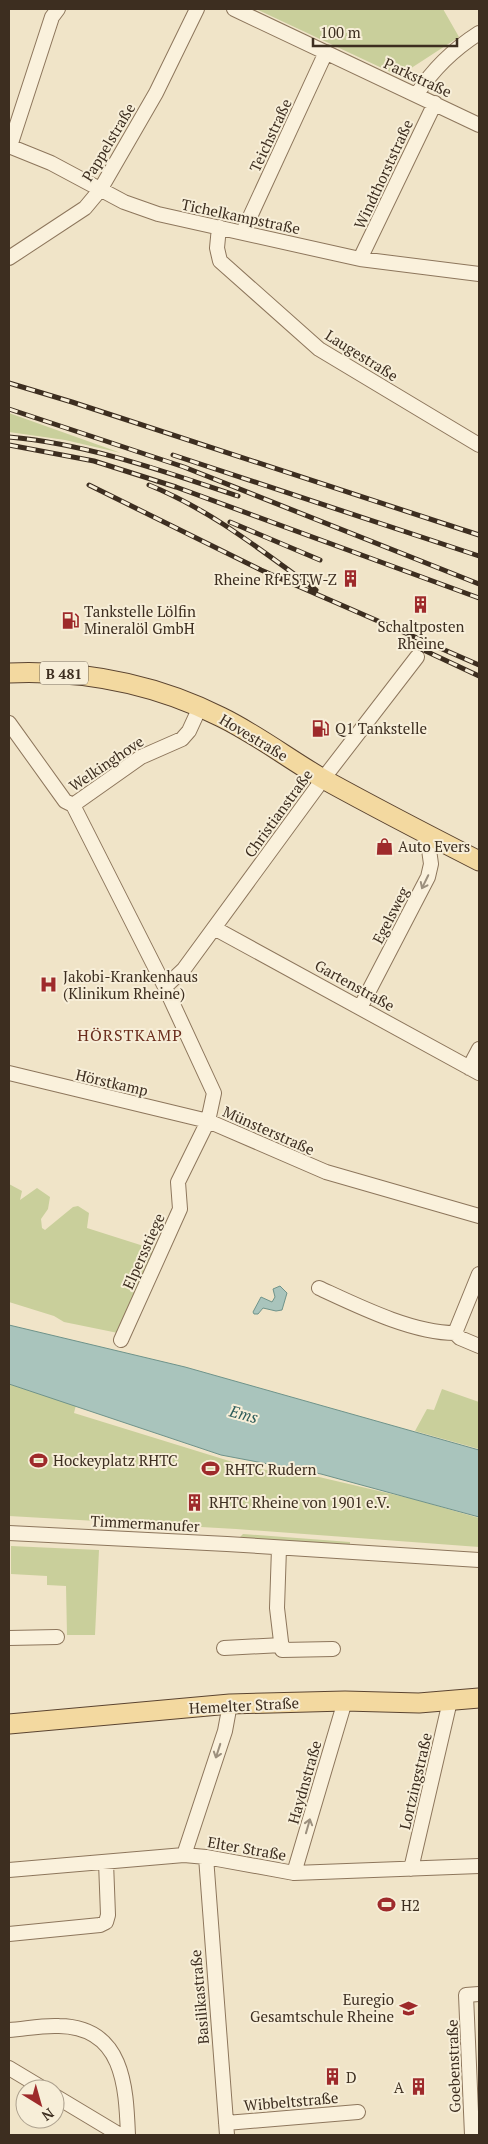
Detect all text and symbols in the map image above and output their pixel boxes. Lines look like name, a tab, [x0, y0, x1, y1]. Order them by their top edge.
scale bar	[313, 15, 457, 47]
text: 100 m	[320, 22, 361, 42]
street label: Parkstraße	[381, 53, 455, 101]
street label: Teichstraße	[244, 95, 296, 175]
street label: Pappelstraße	[77, 99, 139, 185]
street label: Windthorststraße	[349, 116, 417, 232]
street label: Tichelkampstraße	[180, 194, 302, 238]
street label: Laugestraße	[322, 325, 402, 385]
place label: Rheine Rf ESTW-Z	[214, 569, 337, 589]
building icon: Rheine Rf ESTW-Z	[341, 569, 361, 589]
building icon: Schaltposten Rheine	[411, 595, 431, 615]
place label: Tankstelle Lölfin Mineralöl GmbH	[84, 601, 196, 638]
fuel station icon: Tankstelle Lölfin Mineralöl GmbH	[60, 610, 80, 630]
place label: Schaltposten Rheine	[378, 616, 464, 653]
road number: B 481	[40, 661, 88, 684]
street label: Hovestraße	[216, 709, 292, 765]
fuel station icon: Q1 Tankstelle	[311, 718, 331, 738]
place label: Q1 Tankstelle	[335, 718, 427, 738]
street label: Welkinghove	[65, 731, 147, 795]
street label: Christianstraße	[239, 765, 317, 861]
shop icon: Auto Evers	[374, 836, 394, 856]
place label: Auto Evers	[398, 836, 470, 856]
one-way arrow	[420, 874, 429, 889]
street label: Egelsweg	[367, 882, 413, 947]
street label: Gartenstraße	[312, 955, 398, 1015]
place label: Jakobi-Krankenhaus (Klinikum Rheine)	[63, 966, 198, 1003]
hospital icon: Jakobi-Krankenhaus (Klinikum Rheine)	[39, 975, 59, 995]
district label: HÖRSTKAMP	[77, 1024, 183, 1046]
street label: Hörstkamp	[74, 1064, 150, 1100]
street label: Münsterstraße	[220, 1101, 318, 1159]
street label: Elpersstiege	[117, 1210, 169, 1292]
water label: Ems	[226, 1399, 261, 1428]
sports icon: Hockeyplatz RHTC	[29, 1450, 49, 1470]
place label: Hockeyplatz RHTC	[53, 1450, 178, 1470]
sports icon: RHTC Rudern	[201, 1459, 221, 1479]
place label: RHTC Rudern	[225, 1459, 317, 1479]
building icon: RHTC Rheine von 1901 e.V.	[185, 1492, 205, 1512]
place label: RHTC Rheine von 1901 e.V.	[209, 1492, 390, 1512]
street label: Timmermanufer	[90, 1510, 200, 1536]
street label: Hemelter Straße	[189, 1692, 299, 1718]
street label: Lortzingstraße	[394, 1731, 436, 1831]
street label: Haydnstraße	[283, 1738, 325, 1826]
one-way arrow	[213, 1743, 223, 1759]
one-way arrow	[304, 1819, 314, 1835]
street label: Elter Straße	[206, 1831, 288, 1865]
sports icon: H2	[377, 1895, 397, 1915]
place label: H2	[401, 1895, 420, 1915]
street label: Basilikastraße	[185, 1949, 213, 2045]
place label: Euregio Gesamtschule Rheine	[250, 1989, 394, 2026]
school or university icon: Euregio Gesamtschule Rheine	[398, 1998, 418, 2018]
street label: Goebenstraße	[441, 2019, 465, 2113]
building icon: D	[322, 2067, 342, 2087]
place label: D	[346, 2067, 357, 2087]
place label: A	[394, 2077, 405, 2097]
building icon: A	[408, 2077, 428, 2097]
north arrow	[15, 2079, 65, 2129]
street label: Wibbeltstraße	[243, 2087, 339, 2115]
text: N	[38, 2104, 58, 2126]

